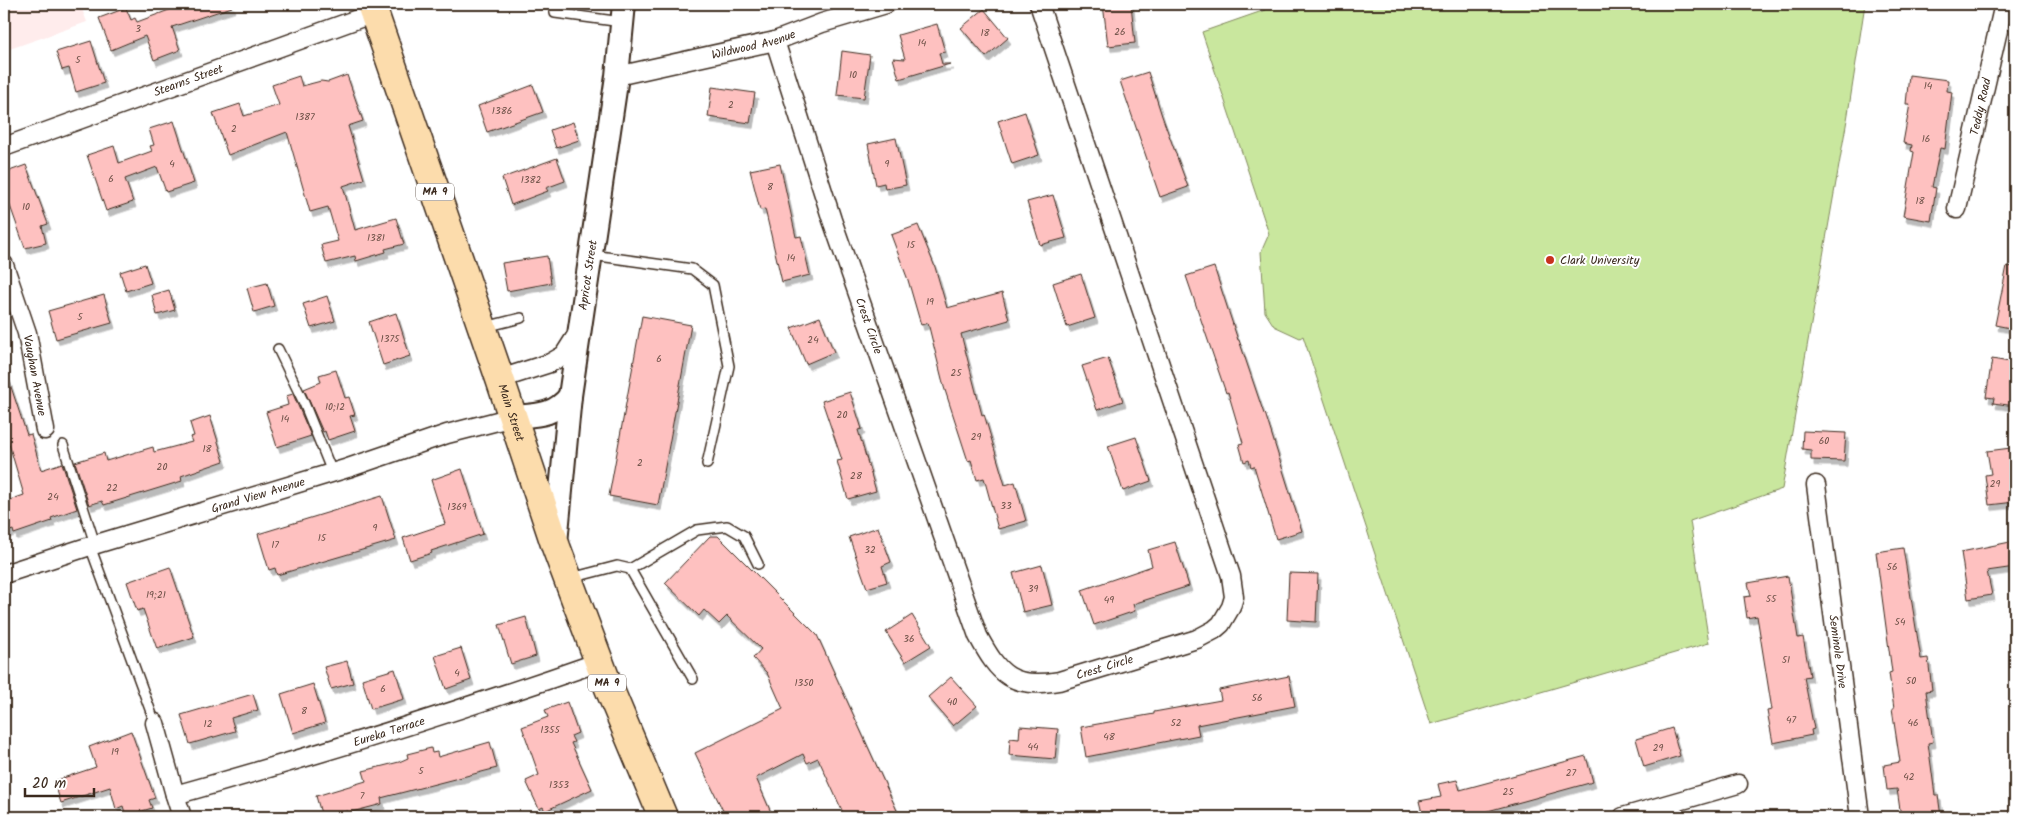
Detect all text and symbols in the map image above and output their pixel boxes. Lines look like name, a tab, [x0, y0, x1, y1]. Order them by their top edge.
house number: 3	[135, 21, 141, 37]
street label: Wildwood Avenue	[709, 24, 799, 64]
house number: 26	[1114, 24, 1126, 40]
house number: 18	[980, 25, 991, 41]
house number: 14	[918, 35, 927, 51]
house number: 5	[75, 52, 81, 68]
street label: Stearns Street	[151, 59, 226, 102]
house number: 10	[849, 67, 857, 83]
street label: Teddy Road	[1965, 75, 1996, 137]
house number: 14	[1924, 78, 1933, 94]
house number: 2	[728, 97, 734, 113]
house number: 1386	[492, 103, 512, 119]
house number: 1387	[295, 109, 315, 125]
house number: 2	[231, 121, 237, 137]
house number: 16	[1922, 131, 1930, 147]
house number: 4	[169, 156, 175, 172]
house number: 9	[885, 156, 890, 172]
house number: 6	[108, 171, 114, 187]
house number: 1382	[521, 172, 542, 188]
house number: 8	[767, 179, 774, 195]
road number: MA 9	[416, 183, 454, 200]
house number: 18	[1915, 193, 1926, 209]
house number: 10	[22, 199, 30, 215]
house number: 1381	[367, 230, 385, 246]
house number: 15	[907, 237, 916, 253]
street label: Apricot Street	[573, 238, 602, 311]
house number: 14	[787, 250, 796, 266]
place label: Clark University	[1560, 251, 1640, 270]
marker: Clark University	[1544, 254, 1556, 266]
house number: 19	[926, 294, 934, 310]
street label: Crest Circle	[850, 295, 888, 357]
house number: 5	[77, 309, 83, 325]
house number: 1375	[381, 331, 400, 347]
house number: 24	[807, 332, 819, 348]
street label: Vaughan Avenue	[18, 333, 52, 418]
house number: 6	[656, 351, 662, 367]
house number: 25	[950, 365, 962, 381]
street label: Main Street	[493, 381, 530, 444]
house number: 10;12	[325, 399, 345, 415]
house number: 20	[837, 407, 847, 423]
house number: 14	[281, 411, 290, 427]
house number: 29	[971, 429, 981, 445]
house number: 60	[1819, 433, 1829, 449]
house number: 18	[202, 441, 213, 457]
house number: 2	[637, 455, 643, 471]
house number: 20	[157, 459, 167, 475]
house number: 28	[850, 468, 863, 484]
street label: Grand View Avenue	[209, 472, 308, 518]
house number: 29	[1990, 476, 2000, 492]
house number: 22	[106, 480, 118, 496]
house number: 24	[47, 489, 59, 505]
house number: 33	[1000, 498, 1012, 514]
house number: 1369	[447, 499, 467, 515]
house number: 9	[373, 520, 378, 536]
house number: 15	[318, 530, 327, 546]
house number: 17	[271, 537, 279, 553]
house number: 32	[864, 542, 876, 558]
house number: 56	[1887, 559, 1897, 575]
house number: 39	[1028, 581, 1038, 597]
house number: 19;21	[146, 587, 166, 603]
house number: 55	[1766, 591, 1777, 607]
house number: 49	[1104, 592, 1114, 608]
street label: Seminole Drive	[1824, 613, 1852, 690]
house number: 54	[1895, 614, 1906, 630]
house number: 36	[903, 631, 915, 647]
street label: Crest Circle	[1074, 649, 1136, 685]
house number: 51	[1782, 652, 1790, 668]
house number: 4	[454, 665, 460, 681]
house number: 50	[1906, 673, 1916, 689]
road number: MA 9	[588, 674, 626, 691]
house number: 1350	[794, 675, 814, 691]
house number: 6	[380, 681, 386, 697]
house number: 56	[1252, 690, 1262, 706]
house number: 40	[947, 694, 957, 710]
house number: 8	[301, 703, 308, 719]
street label: Eureka Terrace	[351, 711, 428, 752]
house number: 47	[1786, 712, 1796, 728]
house number: 52	[1170, 715, 1182, 731]
house number: 46	[1907, 715, 1919, 731]
house number: 12	[204, 716, 213, 732]
house number: 1355	[540, 722, 560, 738]
house number: 48	[1103, 729, 1116, 745]
house number: 44	[1027, 739, 1039, 755]
house number: 29	[1653, 740, 1663, 756]
house number: 19	[111, 744, 119, 760]
house number: 5	[418, 763, 424, 779]
house number: 27	[1566, 765, 1577, 781]
scale bar	[25, 766, 94, 798]
house number: 42	[1903, 769, 1915, 785]
text: 20 m	[32, 772, 66, 796]
house number: 1353	[549, 777, 569, 793]
house number: 25	[1502, 784, 1514, 800]
house number: 7	[360, 788, 365, 804]

